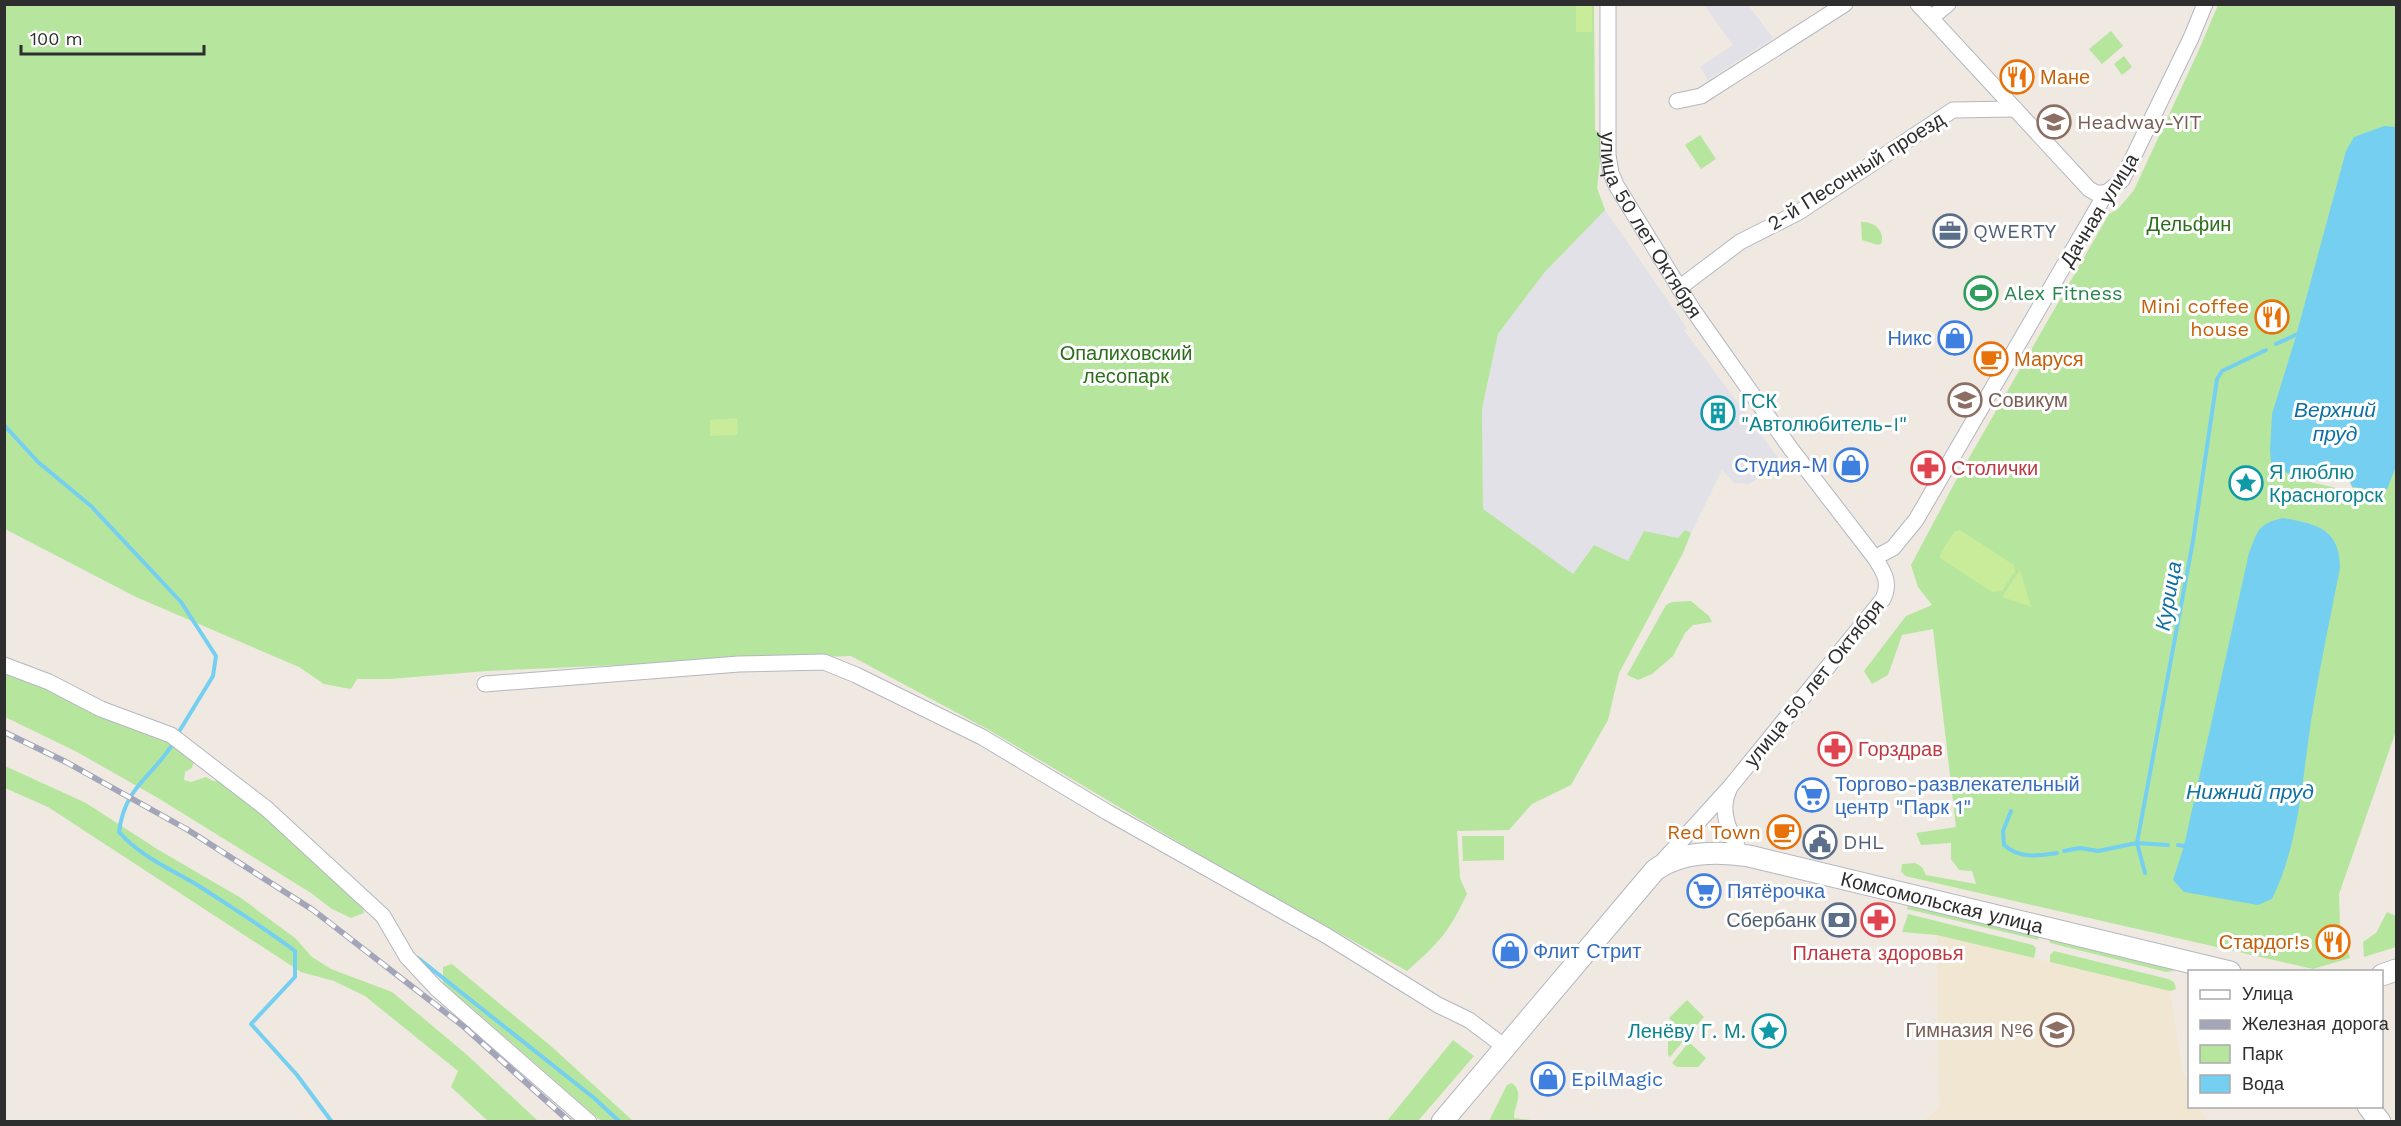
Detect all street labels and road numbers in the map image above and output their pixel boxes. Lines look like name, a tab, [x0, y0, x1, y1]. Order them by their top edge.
street label: 2-й Песочный проезд	[1763, 107, 1949, 235]
street label: улица 50 лет Октября	[1596, 132, 1707, 323]
street label: Дачная улица	[2055, 148, 2144, 271]
street label: улица 50 лет Октября	[1739, 594, 1889, 772]
street label: Комсомольская улица	[1838, 867, 2047, 939]

